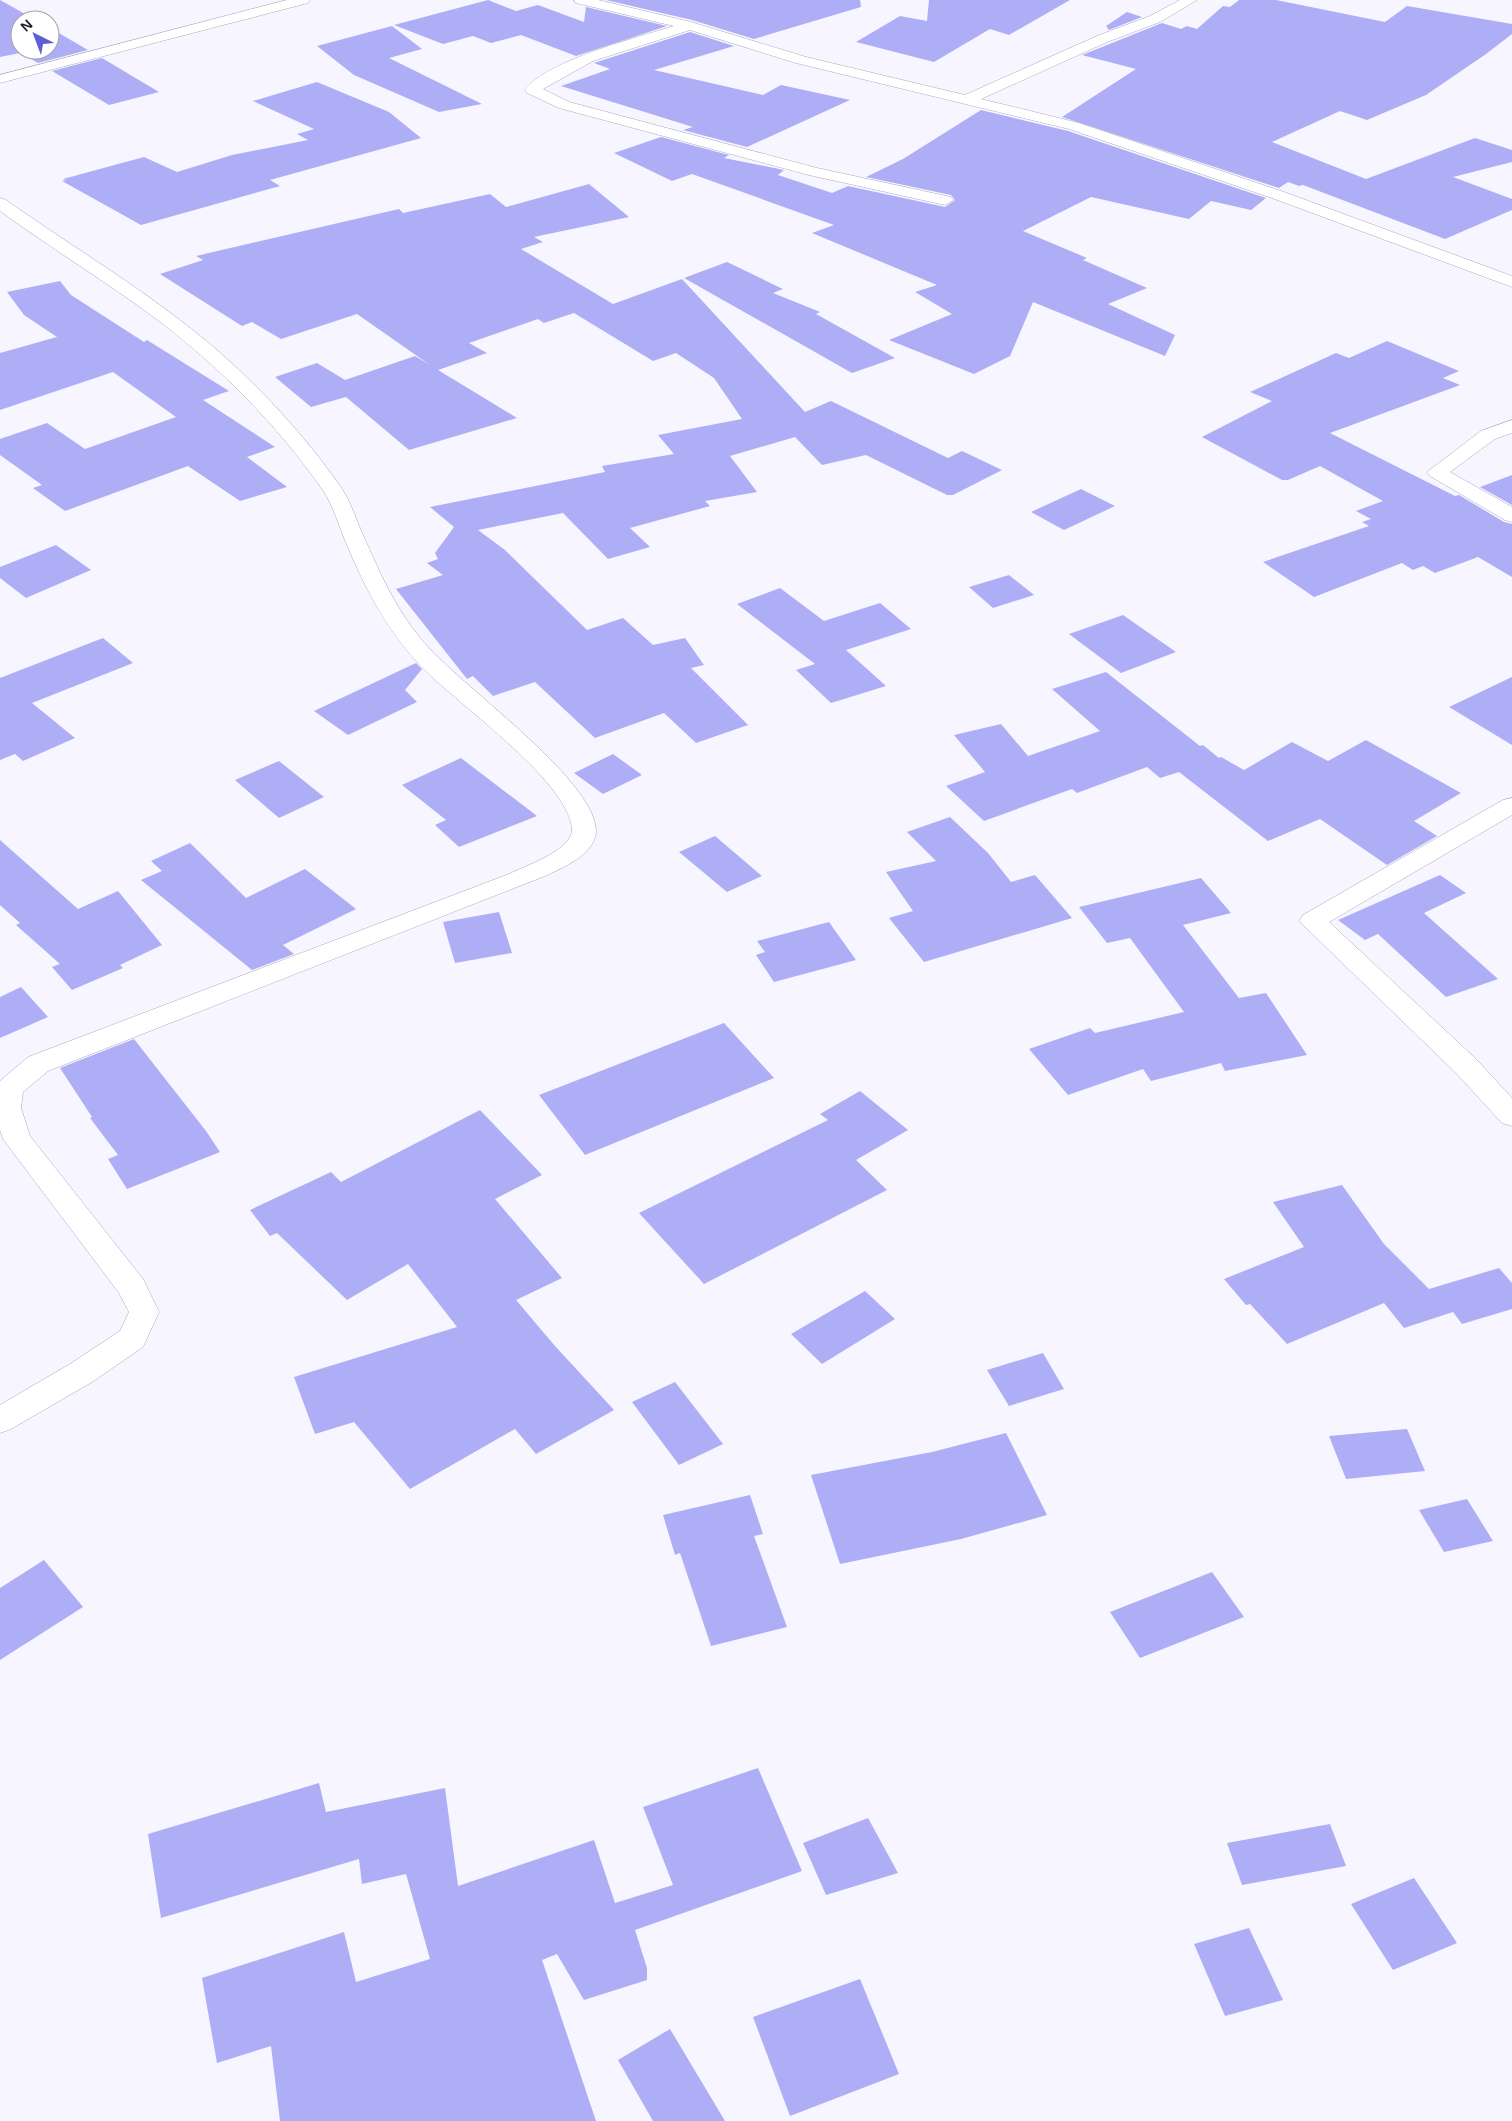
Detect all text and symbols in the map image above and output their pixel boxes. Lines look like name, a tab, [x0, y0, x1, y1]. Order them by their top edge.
north arrow	[10, 10, 60, 60]
text: N	[17, 16, 35, 35]

